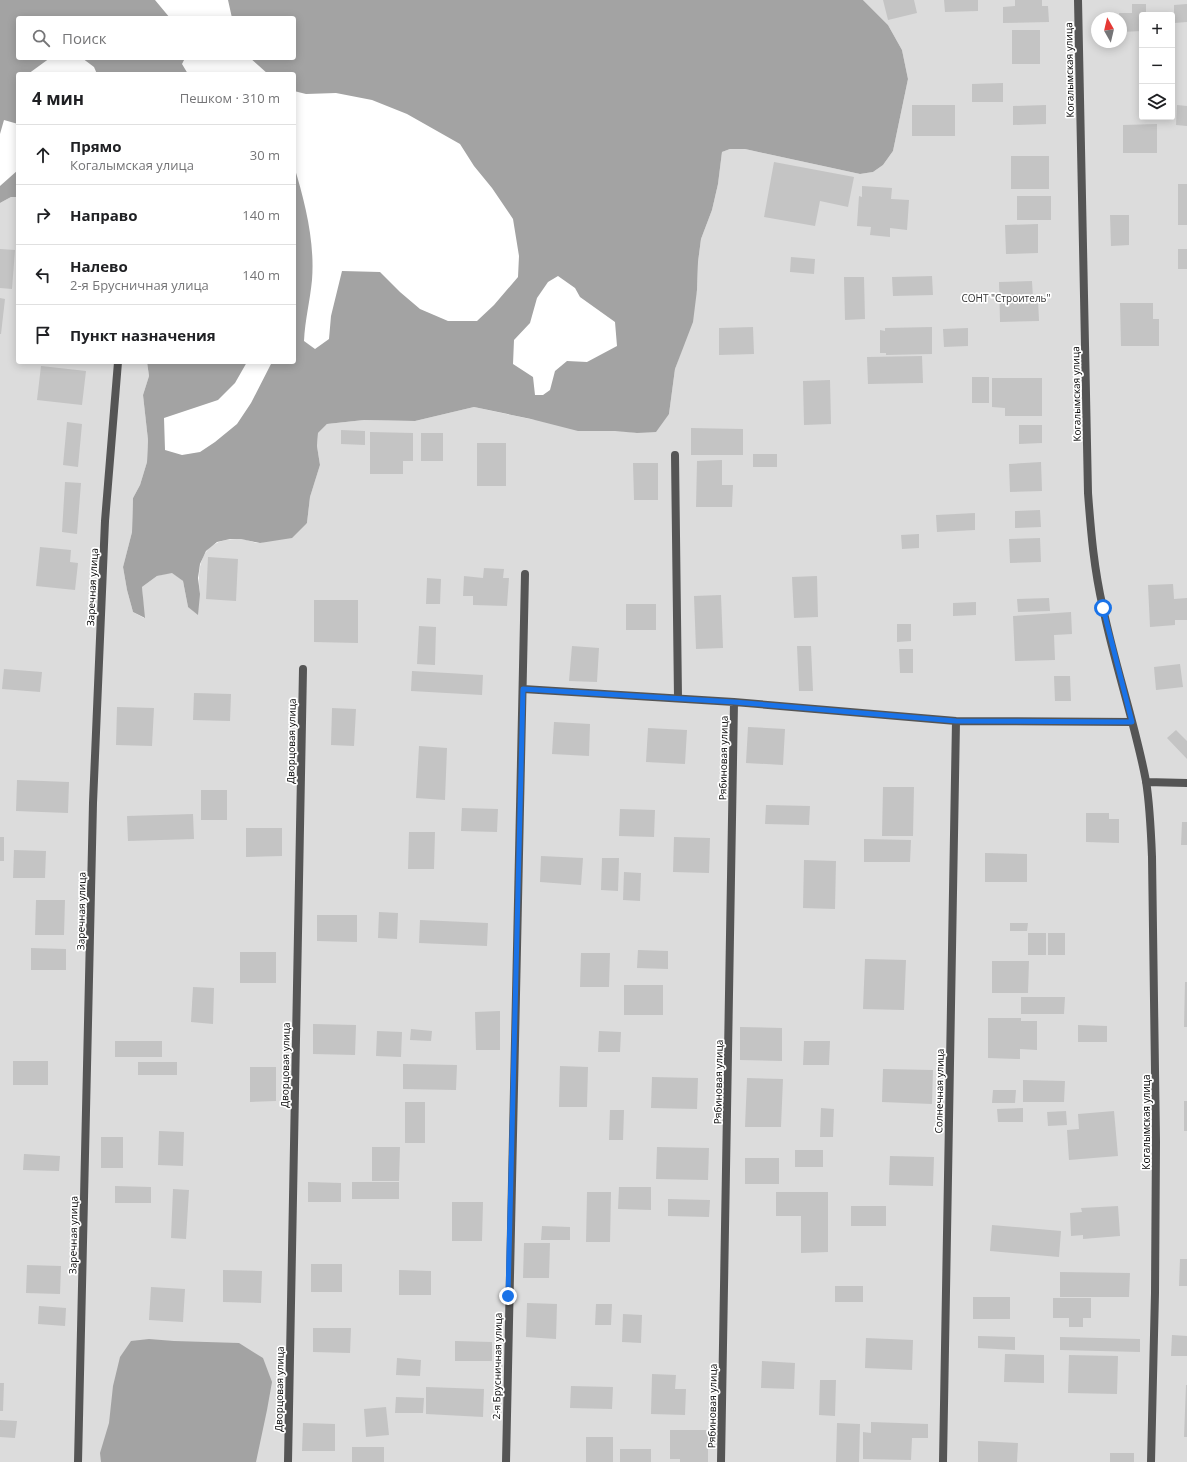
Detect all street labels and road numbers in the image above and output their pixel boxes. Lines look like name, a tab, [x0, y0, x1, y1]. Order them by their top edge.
street label: Когалымская улица	[1061, 22, 1077, 118]
street label: Когалымская улица	[1068, 346, 1084, 442]
street label: Заречная улица	[83, 548, 101, 626]
street label: Дворцовая улица	[283, 698, 299, 784]
street label: Рябиновая улица	[715, 716, 731, 800]
street label: Заречная улица	[73, 872, 89, 950]
street label: Дворцовая улица	[277, 1022, 293, 1108]
street label: Рябиновая улица	[710, 1040, 726, 1124]
street label: Солнечная улица	[931, 1048, 947, 1134]
street label: Когалымская улица	[1139, 1074, 1153, 1170]
street label: Заречная улица	[65, 1196, 81, 1274]
street label: 2-я Брусничная улица	[489, 1312, 505, 1420]
street label: Дворцовая улица	[271, 1346, 287, 1432]
street label: Рябиновая улица	[704, 1364, 720, 1448]

